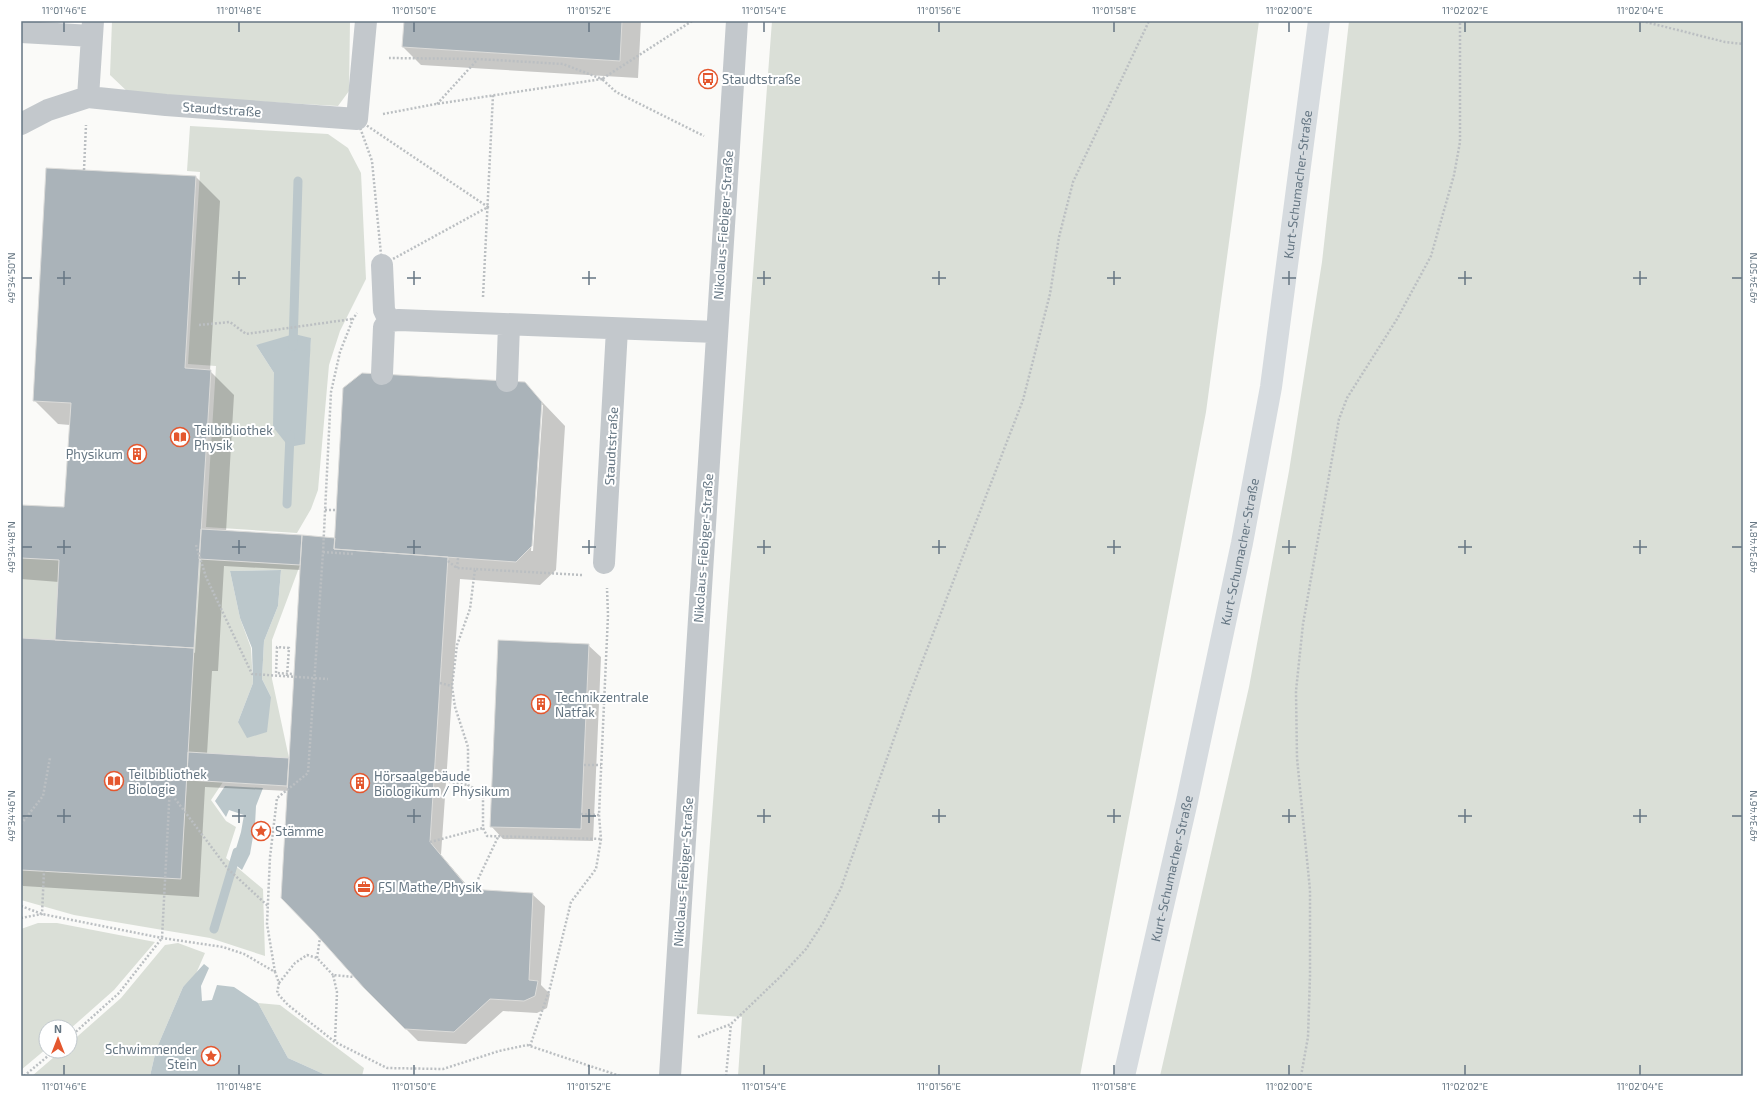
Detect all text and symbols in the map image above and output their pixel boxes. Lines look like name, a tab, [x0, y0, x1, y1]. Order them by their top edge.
text: 11°01'46"E	[42, 4, 87, 16]
text: 11°01'48"E	[217, 4, 262, 16]
text: 11°01'50"E	[392, 4, 437, 16]
text: 11°01'52"E	[567, 4, 611, 16]
text: 11°01'54"E	[742, 4, 787, 16]
text: 11°01'56"E	[917, 4, 961, 16]
text: 11°01'58"E	[1092, 4, 1137, 16]
text: 11°02'00"E	[1266, 4, 1313, 16]
text: 11°02'02"E	[1442, 4, 1488, 16]
text: 11°02'04"E	[1617, 4, 1664, 16]
bus stop icon: Staudtstraße	[697, 68, 719, 90]
place label: Staudtstraße	[722, 71, 801, 87]
street label: Staudtstraße	[182, 98, 262, 120]
street label: Kurt-Schumacher-Straße	[1280, 109, 1315, 260]
street label: Nikolaus-Fiebiger-Straße	[710, 150, 736, 300]
text: 49°34'50"N	[5, 252, 17, 304]
text: 49°34'50"N	[1747, 252, 1759, 304]
street label: Staudtstraße	[601, 406, 621, 486]
place label: Teilbibliothek Physik	[194, 422, 273, 453]
library icon: Teilbibliothek Physik	[169, 426, 191, 448]
building icon: Physikum	[126, 443, 148, 465]
place label: Physikum	[66, 446, 123, 462]
street label: Nikolaus-Fiebiger-Straße	[690, 473, 716, 623]
street label: Kurt-Schumacher-Straße	[1217, 477, 1262, 627]
text: 49°34'48"N	[5, 521, 17, 573]
text: 49°34'48"N	[1747, 521, 1759, 573]
place label: Technikzentrale Natfak	[555, 689, 649, 720]
building icon: Technikzentrale Natfak	[530, 693, 552, 715]
place label: Teilbibliothek Biologie	[128, 766, 207, 797]
place label: Hörsaalgebäude Biologikum / Physikum	[374, 768, 510, 799]
library icon: Teilbibliothek Biologie	[103, 770, 125, 792]
building icon: Hörsaalgebäude Biologikum / Physikum	[349, 772, 371, 794]
text: 49°34'46"N	[5, 790, 17, 842]
text: 49°34'46"N	[1747, 790, 1759, 842]
street label: Kurt-Schumacher-Straße	[1147, 794, 1196, 943]
street label: Nikolaus-Fiebiger-Straße	[670, 797, 696, 947]
place icon: Stämme	[250, 820, 272, 842]
place label: Stämme	[275, 823, 324, 839]
office icon: FSI Mathe/Physik	[353, 876, 375, 898]
place label: FSI Mathe/Physik	[378, 879, 482, 895]
north arrow	[38, 1019, 78, 1059]
text: N	[54, 1022, 62, 1035]
place label: Schwimmender Stein	[105, 1041, 197, 1072]
place icon: Schwimmender Stein	[200, 1045, 222, 1067]
text: 11°01'46"E	[42, 1080, 87, 1092]
text: 11°01'48"E	[217, 1080, 262, 1092]
text: 11°01'50"E	[392, 1080, 437, 1092]
text: 11°01'52"E	[567, 1080, 611, 1092]
text: 11°01'54"E	[742, 1080, 787, 1092]
text: 11°01'56"E	[917, 1080, 961, 1092]
text: 11°01'58"E	[1092, 1080, 1137, 1092]
text: 11°02'00"E	[1266, 1080, 1313, 1092]
text: 11°02'02"E	[1442, 1080, 1488, 1092]
text: 11°02'04"E	[1617, 1080, 1664, 1092]

